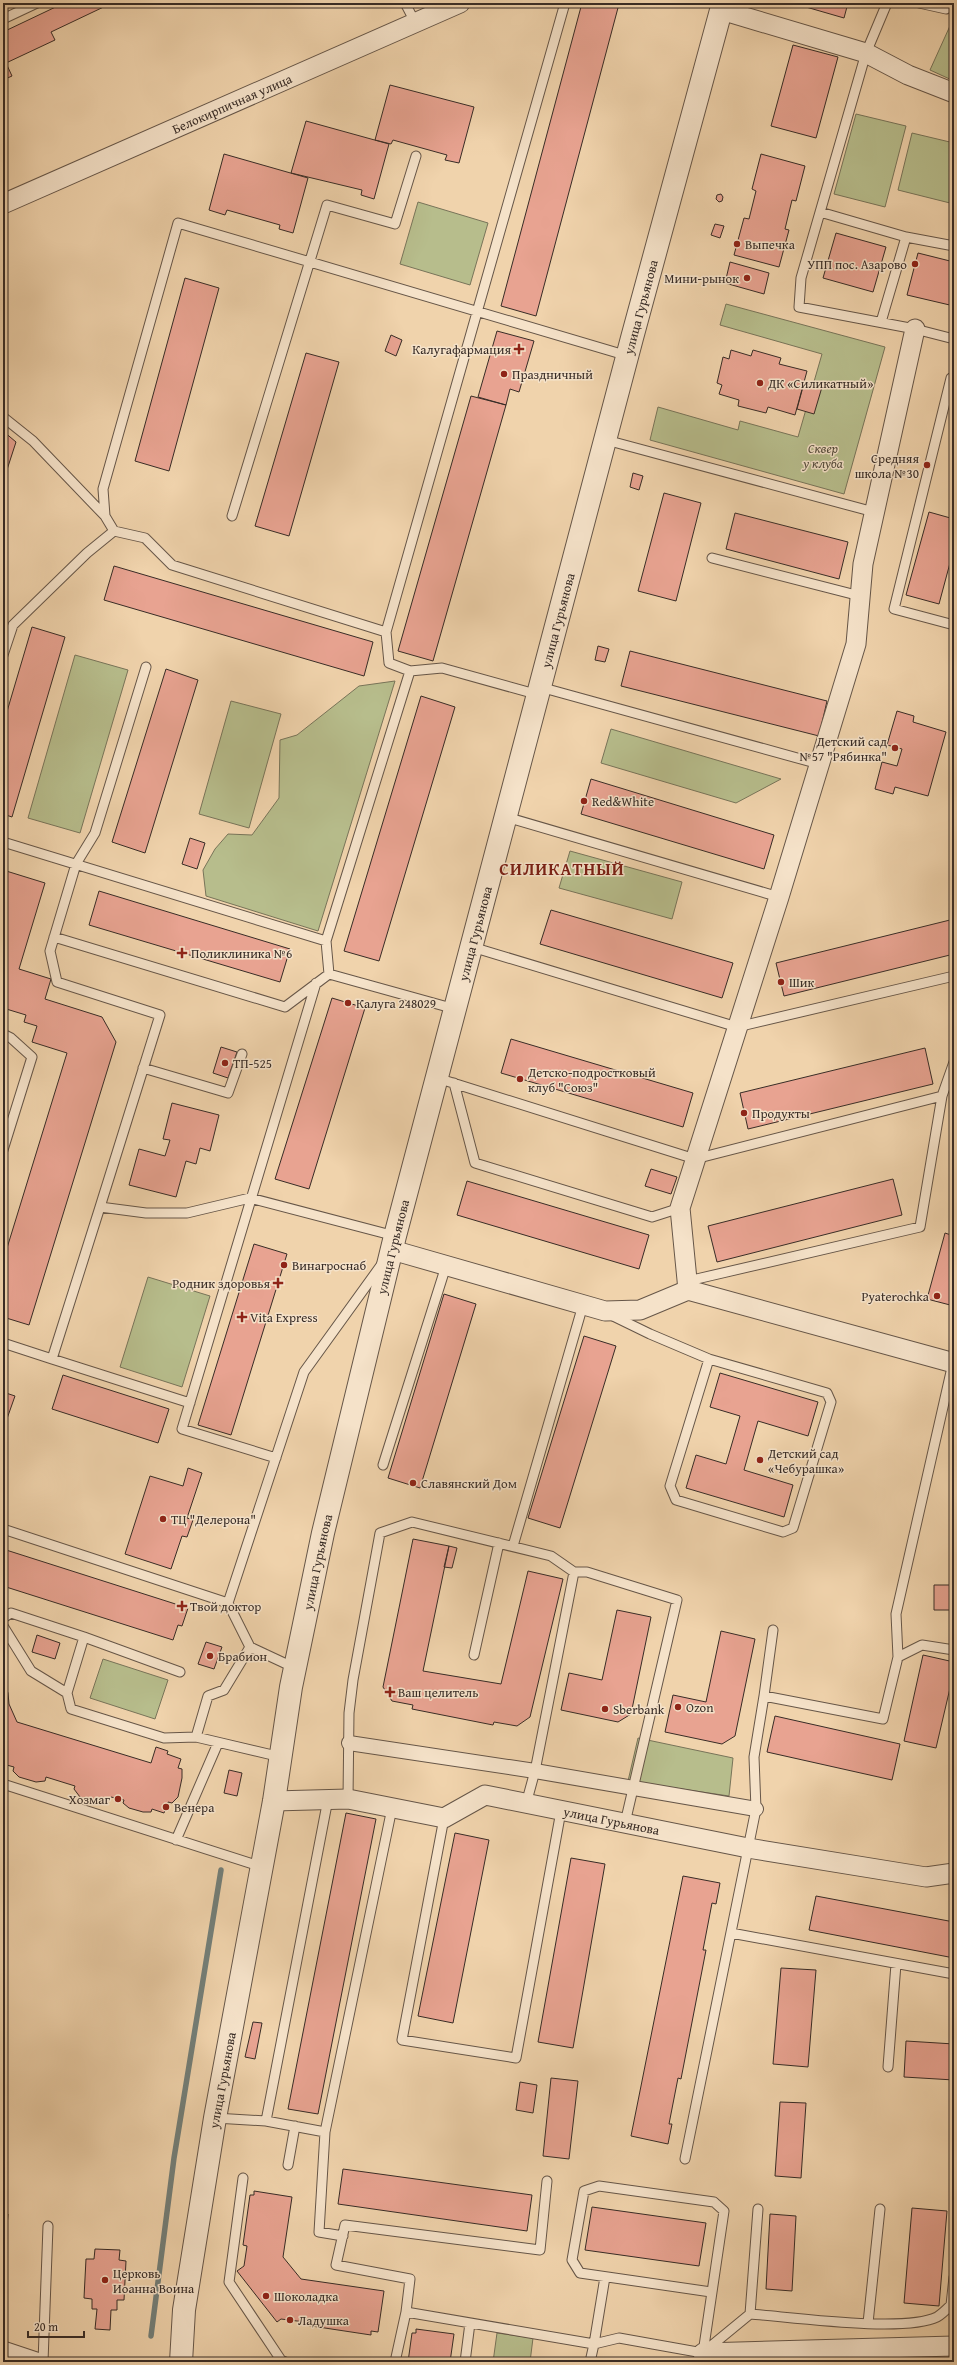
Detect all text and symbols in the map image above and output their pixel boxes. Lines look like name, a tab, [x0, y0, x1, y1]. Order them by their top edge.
street label: Белокирпичная улица	[169, 69, 296, 139]
place label: Выпечка	[745, 235, 796, 254]
marker: Выпечка	[732, 239, 742, 249]
place label: УПП пос. Азарово	[807, 255, 907, 274]
street label: улица Гурьянова	[619, 257, 663, 358]
marker: УПП пос. Азарово	[910, 259, 920, 269]
place label: Мини-рынок	[664, 269, 739, 288]
marker: Мини-рынок	[742, 273, 752, 283]
place label: Калугафармация	[412, 340, 511, 359]
marker: Калугафармация	[514, 344, 524, 354]
place label: Праздничный	[512, 365, 593, 384]
marker: Праздничный	[499, 369, 509, 379]
place label: ДК «Силикатный»	[767, 374, 873, 393]
marker: ДК «Силикатный»	[755, 378, 765, 388]
park label: Сквер у клуба	[801, 439, 843, 473]
place label: Средняя школа №30	[855, 449, 919, 483]
marker: Средняя школа №30	[922, 460, 932, 470]
street label: улица Гурьянова	[536, 570, 580, 671]
place label: Детский сад №57 "Рябинка"	[799, 732, 887, 766]
marker: Детский сад №57 "Рябинка"	[890, 743, 900, 753]
place label: Red&White	[592, 792, 654, 811]
marker: Red&White	[579, 796, 589, 806]
district label: СИЛИКАТНЫЙ	[499, 856, 625, 881]
street label: улица Гурьянова	[453, 883, 497, 984]
place label: Поликлиника №6	[191, 944, 292, 963]
marker: Поликлиника №6	[176, 947, 188, 959]
place label: Шик	[789, 973, 815, 992]
marker: Шик	[776, 977, 786, 987]
place label: Калуга 248029	[356, 994, 436, 1013]
marker: Калуга 248029	[343, 998, 353, 1008]
place label: ТП-525	[233, 1054, 272, 1073]
marker: ТП-525	[220, 1058, 230, 1068]
place label: Детско-подростковый клуб "Союз"	[527, 1063, 656, 1097]
marker: Детско-подростковый клуб "Союз"	[515, 1074, 525, 1084]
place label: Продукты	[752, 1104, 810, 1123]
marker: Продукты	[739, 1108, 749, 1118]
street label: улица Гурьянова	[372, 1197, 414, 1298]
place label: Винагроснаб	[292, 1256, 366, 1275]
marker: Винагроснаб	[279, 1260, 289, 1270]
place label: Родник здоровья	[172, 1274, 270, 1293]
marker: Родник здоровья	[273, 1278, 283, 1288]
place label: Pyaterochka	[861, 1287, 930, 1306]
marker: Pyaterochka	[932, 1291, 942, 1301]
place label: Vita Express	[250, 1308, 318, 1327]
marker: Vita Express	[237, 1312, 247, 1322]
place label: Детский сад «Чебурашка»	[767, 1444, 844, 1478]
marker: Детский сад «Чебурашка»	[755, 1455, 765, 1465]
place label: Славянский Дом	[421, 1474, 517, 1493]
marker: Славянский Дом	[408, 1478, 418, 1488]
place label: ТЦ "Делерона"	[171, 1510, 256, 1529]
street label: улица Гурьянова	[298, 1512, 337, 1613]
marker: ТЦ "Делерона"	[158, 1514, 168, 1524]
place label: Твой доктор	[190, 1597, 261, 1616]
marker: Твой доктор	[177, 1601, 187, 1611]
place label: Брабион	[218, 1647, 268, 1666]
marker: Брабион	[205, 1651, 215, 1661]
place label: Ваш целитель	[398, 1683, 478, 1702]
marker: Ваш целитель	[385, 1687, 395, 1697]
place label: Ozon	[686, 1698, 714, 1717]
place label: Sberbank	[613, 1700, 665, 1719]
marker: Ozon	[673, 1702, 683, 1712]
marker: Sberbank	[600, 1704, 610, 1714]
place label: Хозмаг	[69, 1790, 111, 1809]
marker: Хозмаг	[113, 1794, 123, 1804]
place label: Венера	[174, 1798, 215, 1817]
marker: Венера	[161, 1802, 171, 1812]
street label: улица Гурьянова	[561, 1802, 662, 1840]
street label: улица Гурьянова	[204, 2030, 241, 2131]
place label: Церковь Иоанна Воина	[113, 2264, 195, 2298]
marker: Церковь Иоанна Воина	[100, 2275, 110, 2285]
place label: Шоколадка	[274, 2287, 339, 2306]
marker: Шоколадка	[261, 2291, 271, 2301]
place label: Ладушка	[298, 2311, 350, 2330]
scale bar	[28, 2313, 84, 2339]
marker: Ладушка	[285, 2315, 295, 2325]
text: 20 m	[34, 2318, 58, 2335]

